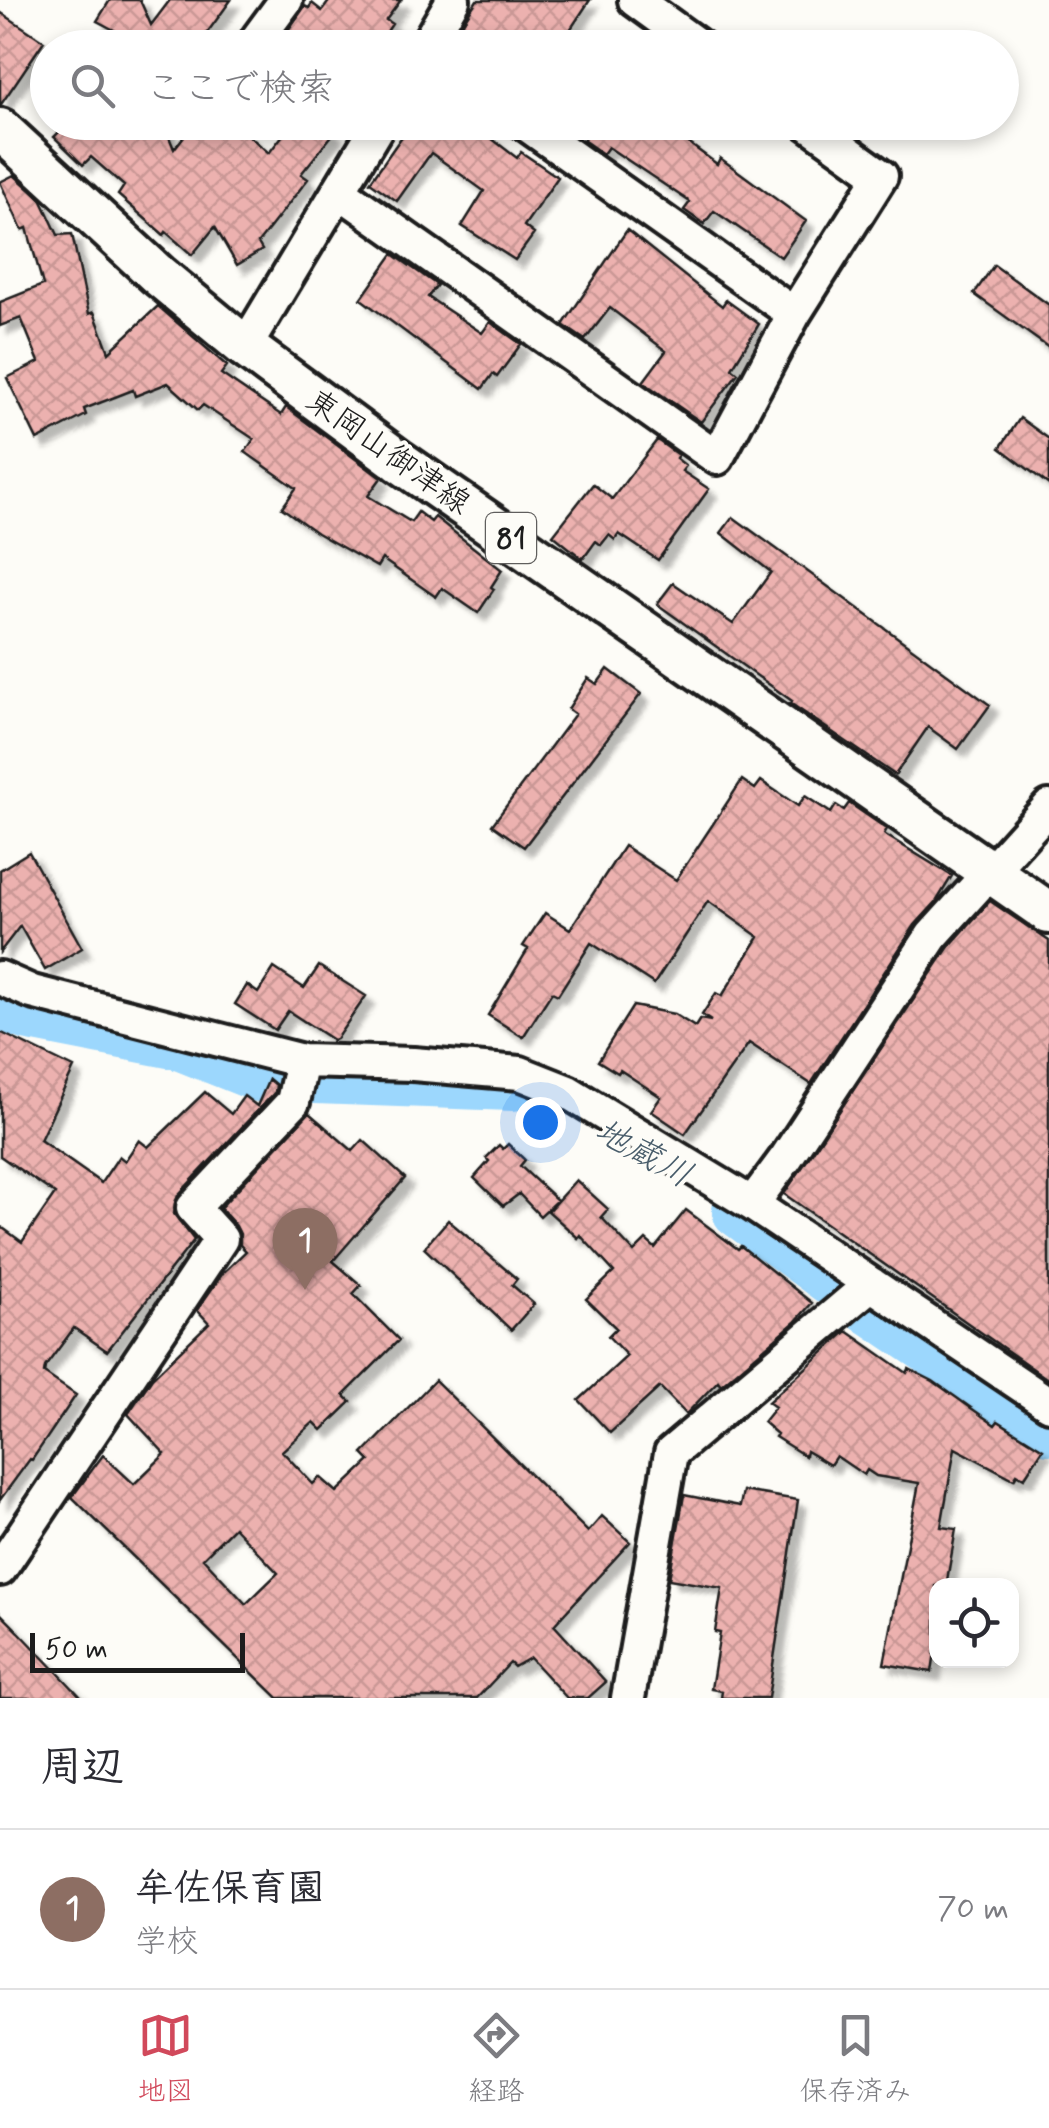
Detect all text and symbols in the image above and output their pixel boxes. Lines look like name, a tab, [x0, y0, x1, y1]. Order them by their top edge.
search box	[30, 30, 1019, 140]
icon: search	[65, 58, 120, 113]
text: ここで検索	[145, 65, 335, 114]
street label: 東岡山御津線	[297, 380, 479, 525]
road number: 81	[486, 513, 536, 563]
your location	[515, 1097, 566, 1148]
water label: 地蔵川	[586, 1108, 700, 1199]
pin: 1	[272, 1208, 338, 1290]
map controls	[929, 1578, 1019, 1668]
button: locate	[929, 1578, 1019, 1668]
scale bar	[30, 1628, 245, 1672]
text: 50 m	[45, 1632, 108, 1669]
text: 周辺	[40, 1741, 124, 1796]
text: 牟佐保育園	[135, 1865, 325, 1914]
text: 1	[65, 1888, 80, 1930]
text: 70 m	[937, 1888, 1009, 1930]
text: 学校	[135, 1921, 199, 1963]
tab: 地図	[137, 2008, 194, 2111]
tab: 経路	[468, 2008, 525, 2111]
tab: 保存済み	[799, 2008, 912, 2111]

